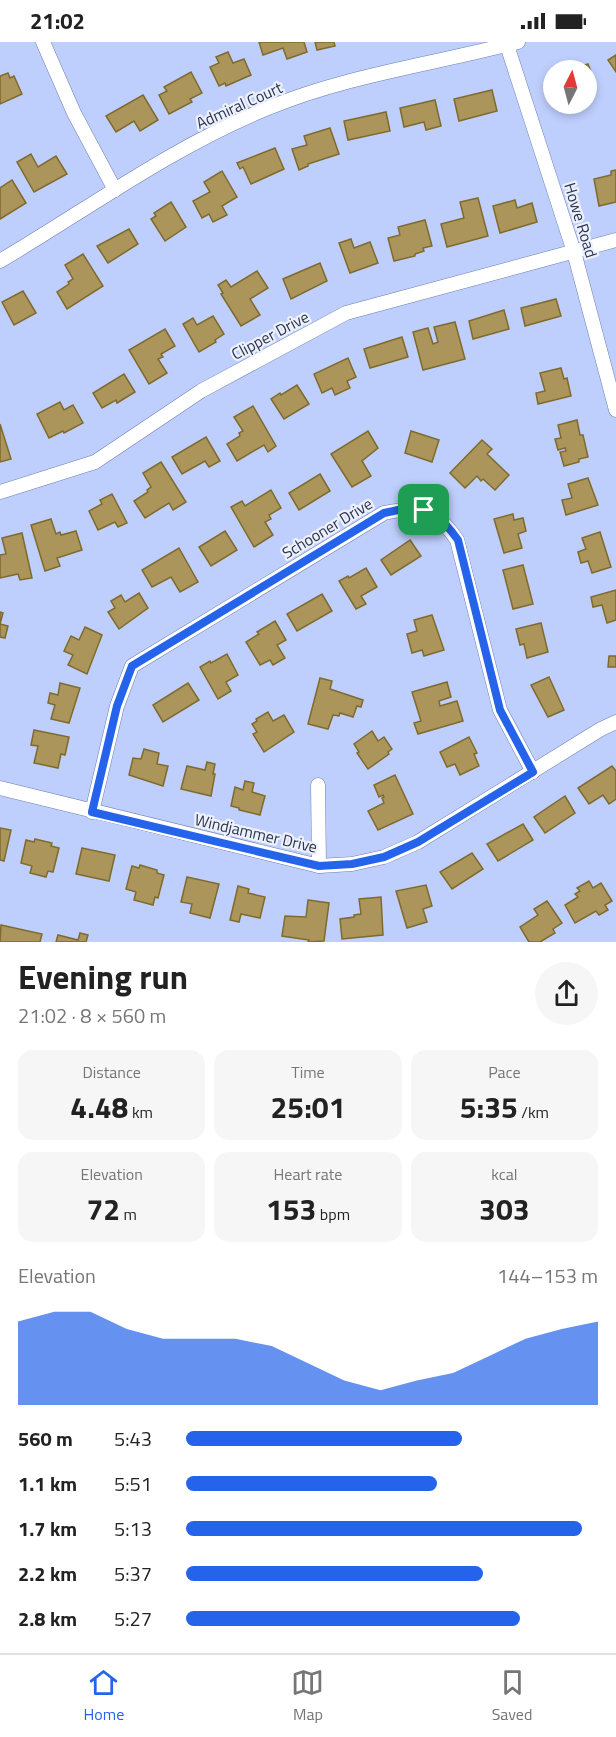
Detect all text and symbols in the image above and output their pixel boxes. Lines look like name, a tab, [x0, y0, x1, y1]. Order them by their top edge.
text: 21:02	[30, 4, 85, 38]
north arrow	[543, 60, 597, 114]
map controls	[543, 60, 597, 114]
street label: Admiral Court	[192, 75, 286, 135]
street label: Howe Road	[558, 179, 604, 261]
street label: Clipper Drive	[227, 304, 313, 366]
pin	[398, 484, 449, 535]
street label: Schooner Drive	[277, 491, 377, 565]
icon: arrive	[407, 493, 440, 526]
street label: Windjammer Drive	[192, 807, 320, 859]
text: Evening run	[18, 952, 188, 1002]
button: share	[535, 962, 598, 1025]
text: 21:02 · 8 × 560 m	[18, 1000, 166, 1031]
text: Distance	[82, 1060, 141, 1084]
text: Time	[291, 1060, 325, 1084]
text: Pace	[488, 1060, 521, 1084]
text: 4.48	[70, 1084, 128, 1130]
text: 25:01	[271, 1084, 345, 1130]
text: 5:35	[460, 1084, 518, 1130]
text: km	[128, 1100, 153, 1124]
text: /km	[518, 1100, 549, 1124]
text: Elevation	[81, 1162, 143, 1186]
text: Heart rate	[274, 1162, 342, 1186]
text: kcal	[491, 1162, 517, 1186]
text: 72	[86, 1186, 120, 1232]
text: 153	[266, 1186, 316, 1232]
text: 303	[479, 1186, 530, 1232]
text: m	[120, 1202, 137, 1226]
text: bpm	[316, 1202, 350, 1226]
text: Elevation	[18, 1260, 96, 1291]
text: 144–153 m	[497, 1260, 598, 1291]
text: 560 m	[18, 1423, 73, 1454]
text: 5:43	[114, 1423, 152, 1454]
text: 1.1 km	[18, 1468, 77, 1499]
text: 5:51	[114, 1468, 152, 1499]
text: 1.7 km	[18, 1513, 77, 1544]
text: 5:13	[114, 1513, 152, 1544]
text: 2.2 km	[18, 1558, 77, 1589]
text: 5:37	[114, 1558, 152, 1589]
text: 2.8 km	[18, 1603, 77, 1634]
text: 5:27	[114, 1603, 152, 1634]
tab: Home	[84, 1666, 124, 1726]
tab: Map	[291, 1666, 324, 1726]
tab: Saved	[492, 1666, 532, 1726]

